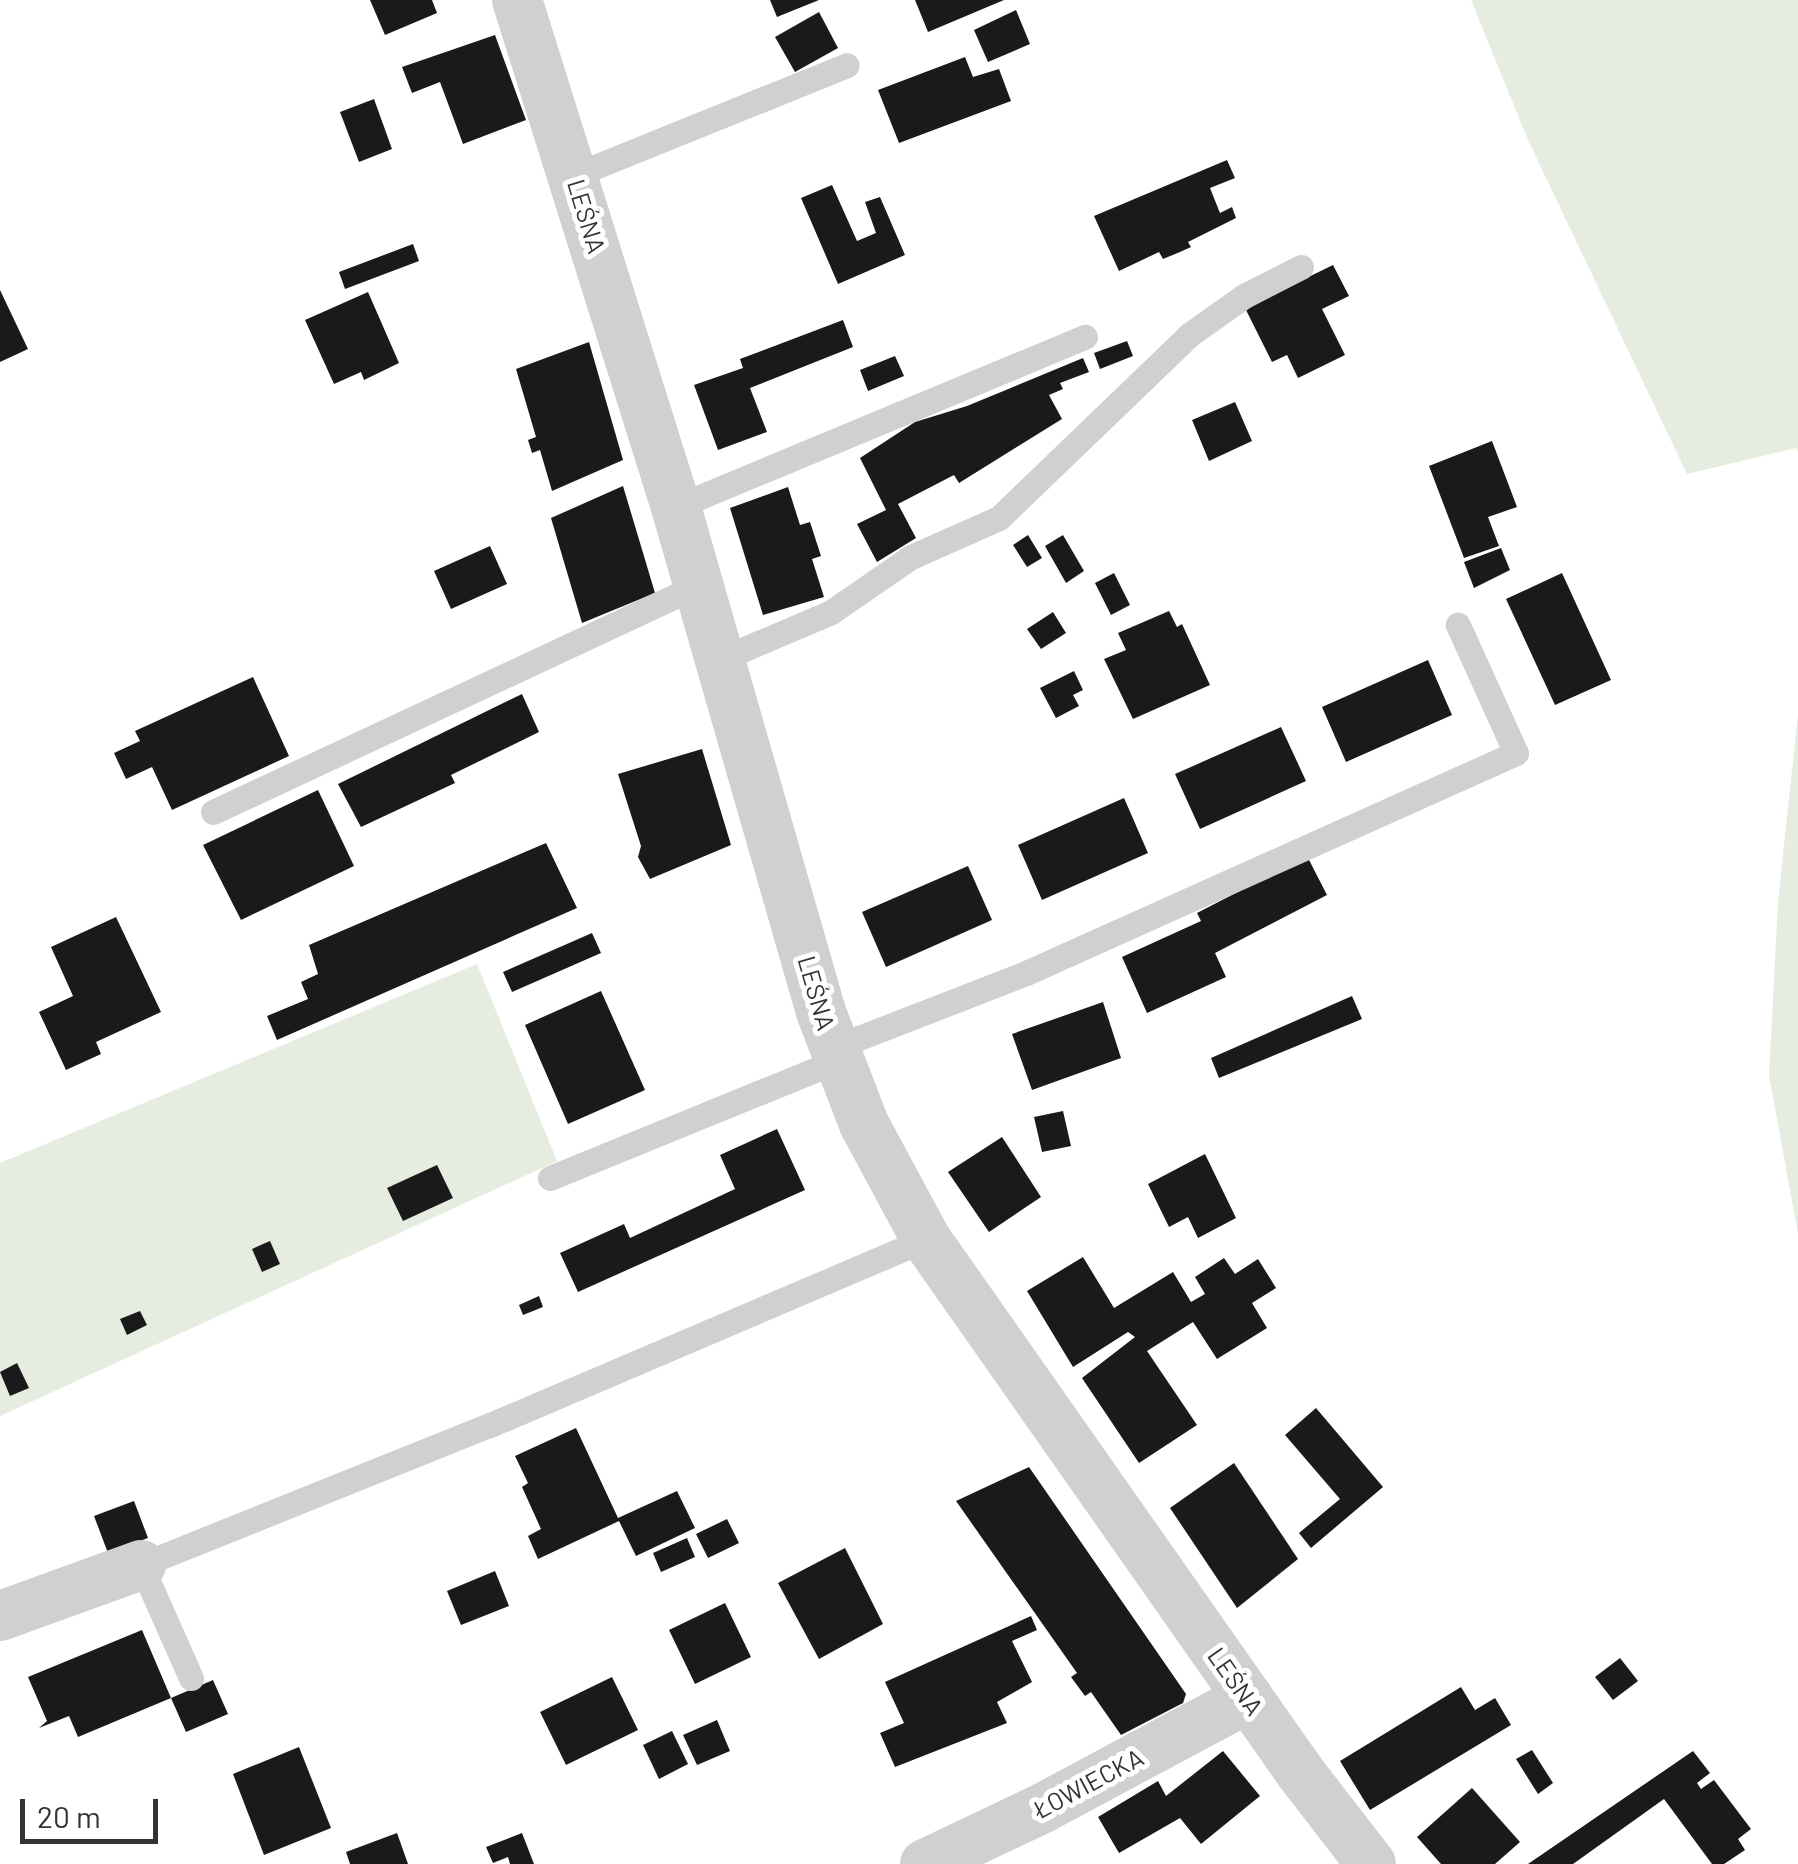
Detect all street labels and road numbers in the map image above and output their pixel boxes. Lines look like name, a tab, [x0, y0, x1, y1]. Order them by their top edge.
street label: LEŚNA	[562, 175, 612, 257]
street label: LEŚNA	[792, 952, 842, 1034]
street label: LEŚNA	[1202, 1641, 1270, 1721]
street label: ŁOWIECKA	[1028, 1742, 1148, 1824]

